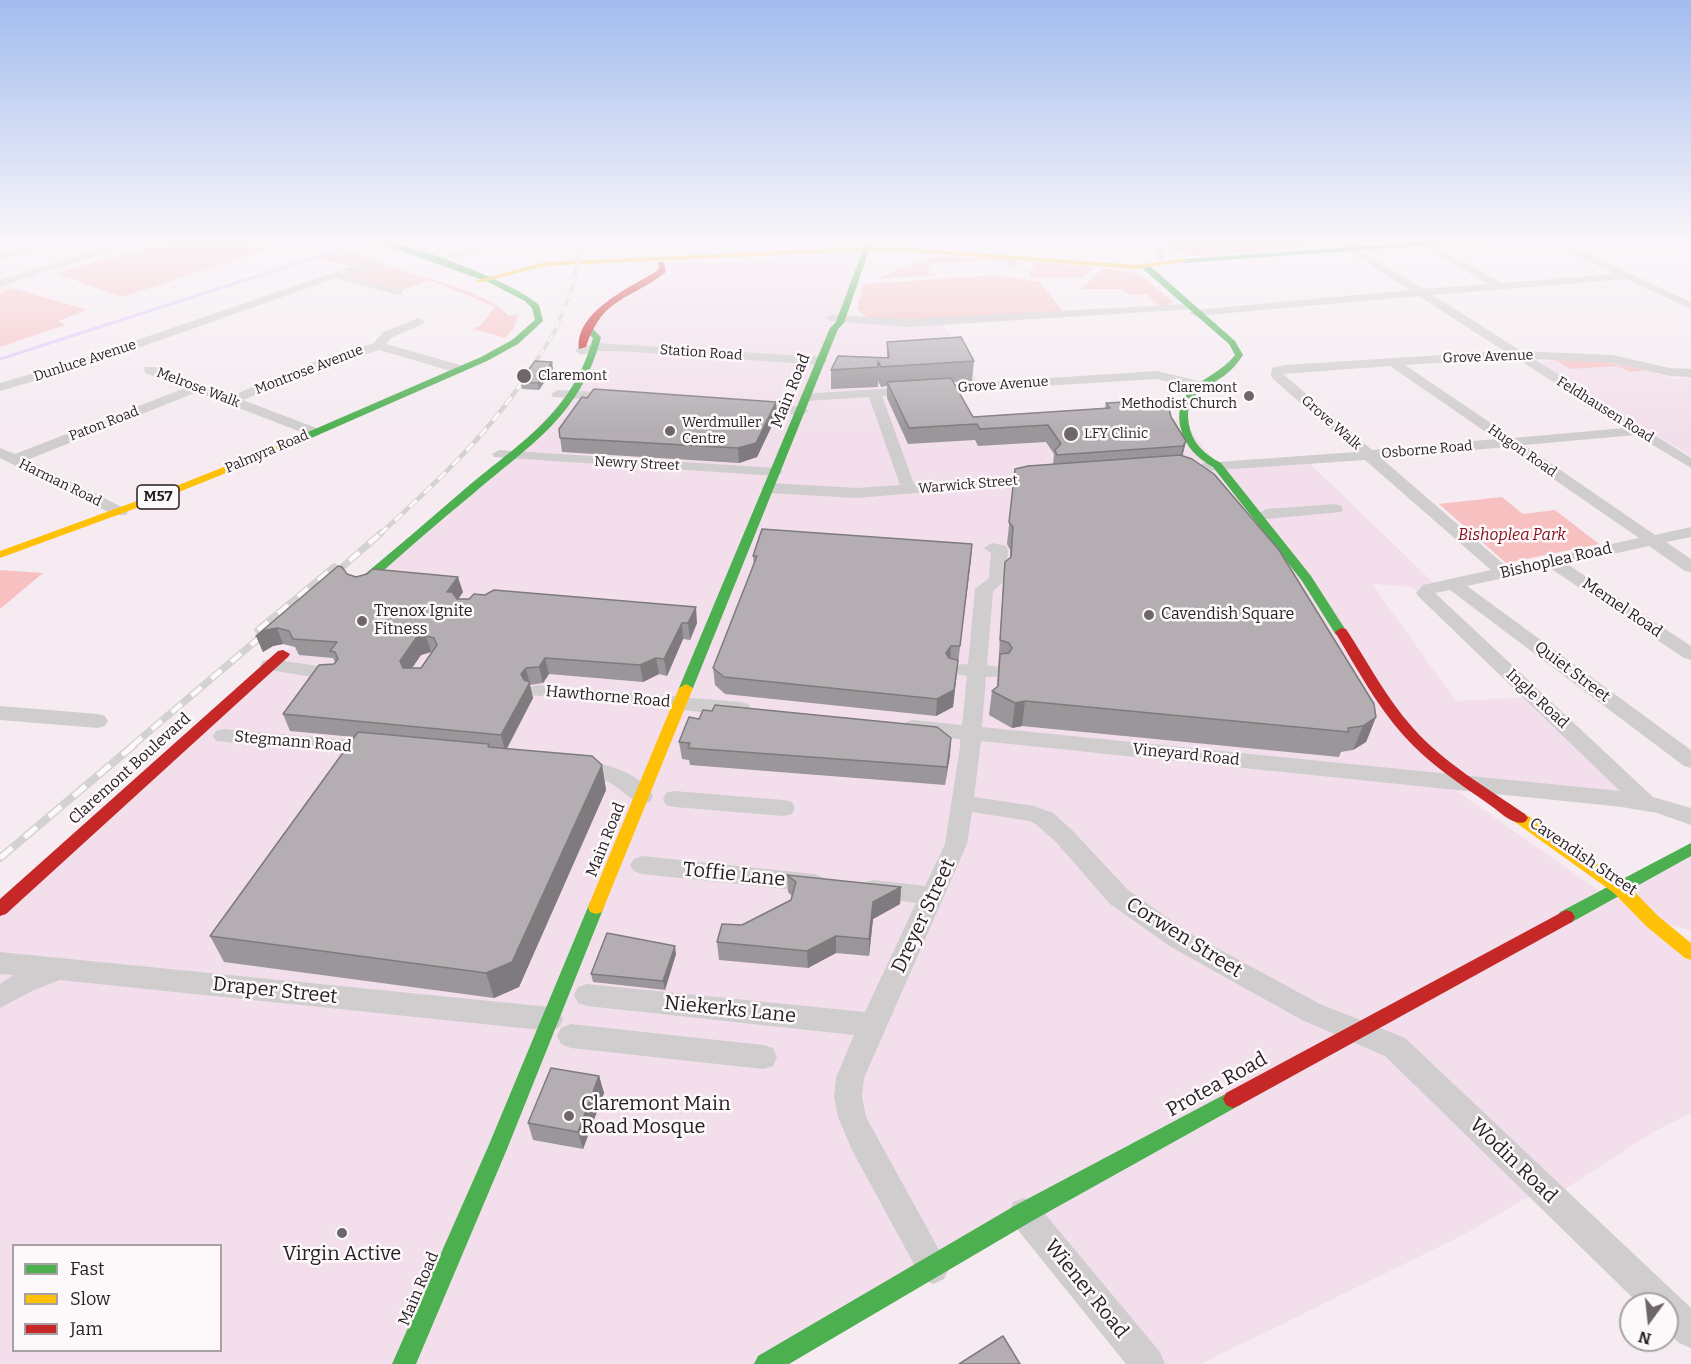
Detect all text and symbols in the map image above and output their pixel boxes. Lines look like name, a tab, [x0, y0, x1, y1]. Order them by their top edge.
street label: Dunluce Avenue	[32, 337, 138, 385]
street label: Montrose Avenue	[253, 342, 365, 398]
street label: Station Road	[659, 342, 743, 364]
street label: Grove Avenue	[1442, 347, 1534, 367]
street label: Main Road	[767, 351, 815, 431]
street label: Melrose Walk	[154, 364, 242, 412]
marker: Claremont	[515, 367, 533, 385]
place label: Claremont	[538, 368, 607, 384]
street label: Grove Avenue	[957, 373, 1049, 397]
street label: Feldhausen Road	[1553, 373, 1657, 447]
place label: Claremont Methodist Church	[1121, 380, 1237, 412]
marker: Claremont Methodist Church	[1242, 389, 1256, 403]
street label: Grove Walk	[1297, 392, 1365, 454]
street label: Paton Road	[67, 403, 141, 445]
place label: Werdmuller Centre	[682, 415, 761, 448]
street label: Hugon Road	[1484, 421, 1560, 481]
marker: Werdmuller Centre	[663, 424, 677, 438]
marker: LFY Clinic	[1062, 425, 1080, 443]
place label: LFY Clinic	[1084, 426, 1148, 442]
street label: Palmyra Road	[223, 427, 311, 477]
street label: Osborne Road	[1381, 438, 1473, 462]
street label: Newry Street	[594, 453, 680, 475]
street label: Harman Road	[16, 456, 104, 510]
street label: Warwick Street	[918, 472, 1018, 498]
road number: M57	[137, 485, 179, 509]
park label: Bishoplea Park	[1458, 526, 1566, 546]
street label: Bishoplea Road	[1498, 539, 1614, 583]
street label: Memel Road	[1578, 574, 1666, 642]
place label: Trenox Ignite Fitness	[374, 602, 473, 640]
place label: Cavendish Square	[1161, 605, 1294, 625]
marker: Cavendish Square	[1142, 608, 1156, 622]
marker: Trenox Ignite Fitness	[355, 614, 369, 628]
street label: Quiet Street	[1530, 637, 1614, 707]
street label: Ingle Road	[1502, 665, 1572, 733]
street label: Hawthorne Road	[545, 682, 671, 712]
street label: Claremont Boulevard	[65, 709, 195, 829]
street label: Stegmann Road	[234, 727, 352, 757]
street label: Vineyard Road	[1132, 740, 1240, 770]
street label: Main Road	[582, 800, 630, 880]
street label: Cavendish Street	[1526, 814, 1640, 900]
street label: Dreyer Street	[887, 855, 961, 977]
street label: Toffie Lane	[682, 858, 786, 892]
street label: Corwen Street	[1121, 893, 1247, 983]
street label: Draper Street	[211, 973, 339, 1009]
street label: Niekerks Lane	[663, 991, 797, 1029]
street label: Protea Road	[1162, 1047, 1272, 1123]
place label: Claremont Main Road Mosque	[581, 1092, 731, 1139]
marker: Claremont Main Road Mosque	[562, 1109, 576, 1123]
street label: Wodin Road	[1464, 1113, 1562, 1209]
marker: Virgin Active	[335, 1226, 349, 1240]
street label: Wiener Road	[1039, 1235, 1133, 1343]
place label: Virgin Active	[283, 1242, 401, 1266]
legend	[12, 1244, 222, 1352]
street label: Main Road	[395, 1249, 443, 1329]
text: Fast	[70, 1258, 105, 1280]
text: Slow	[70, 1288, 110, 1310]
north arrow	[1619, 1292, 1679, 1352]
text: Jam	[70, 1318, 103, 1340]
text: N	[1636, 1327, 1653, 1349]

